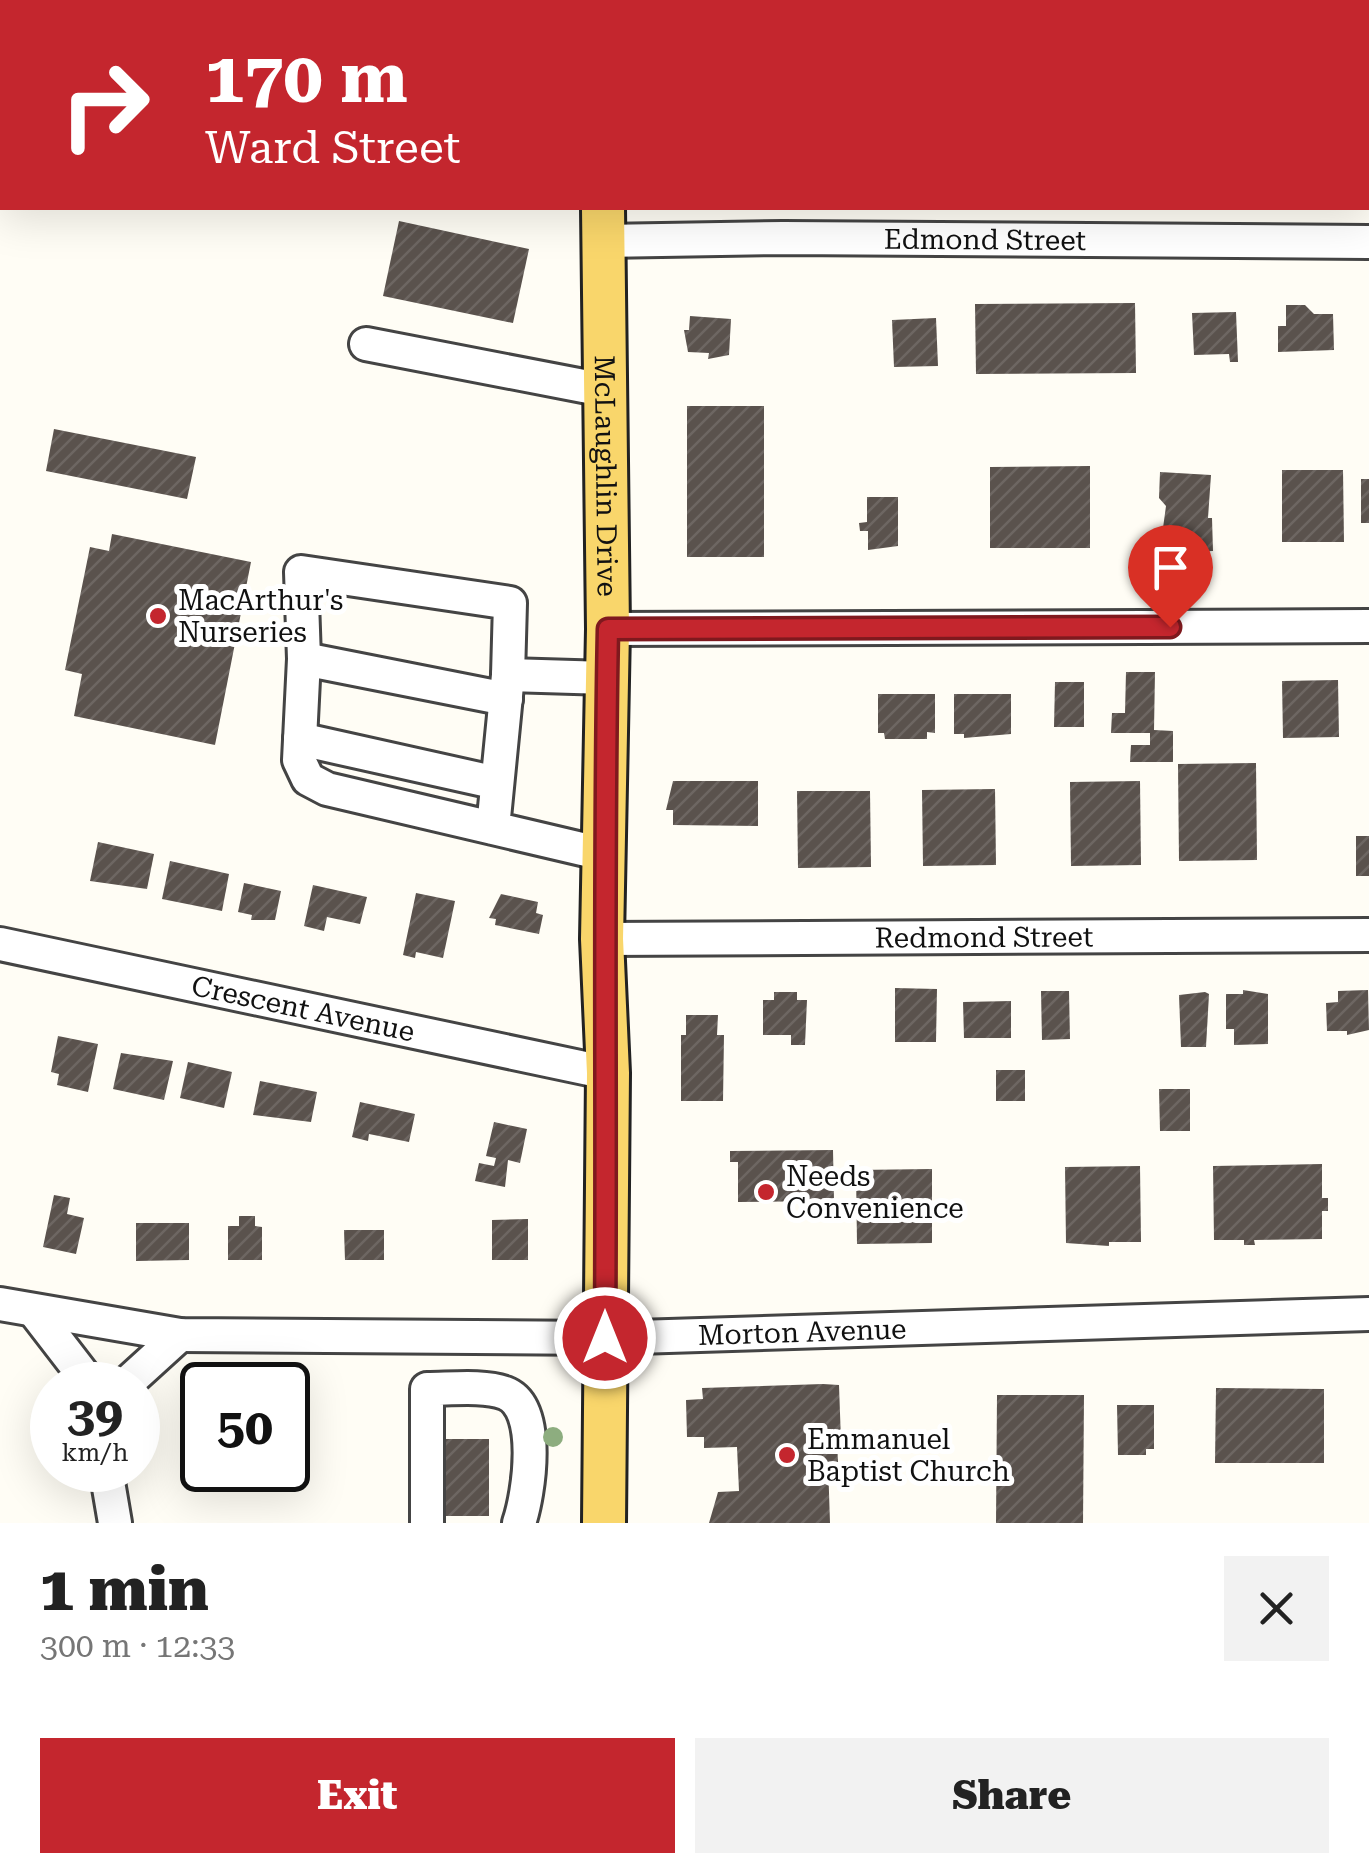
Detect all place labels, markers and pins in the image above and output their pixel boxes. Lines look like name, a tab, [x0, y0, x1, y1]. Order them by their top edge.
pin	[1128, 525, 1213, 628]
place label: MacArthur's Nurseries	[178, 584, 343, 649]
marker: MacArthur's Nurseries	[147, 605, 169, 627]
place label: Needs Convenience	[786, 1160, 964, 1225]
marker: Needs Convenience	[755, 1181, 777, 1203]
place label: Emmanuel Baptist Church	[807, 1423, 1010, 1488]
marker: Emmanuel Baptist Church	[776, 1444, 798, 1466]

